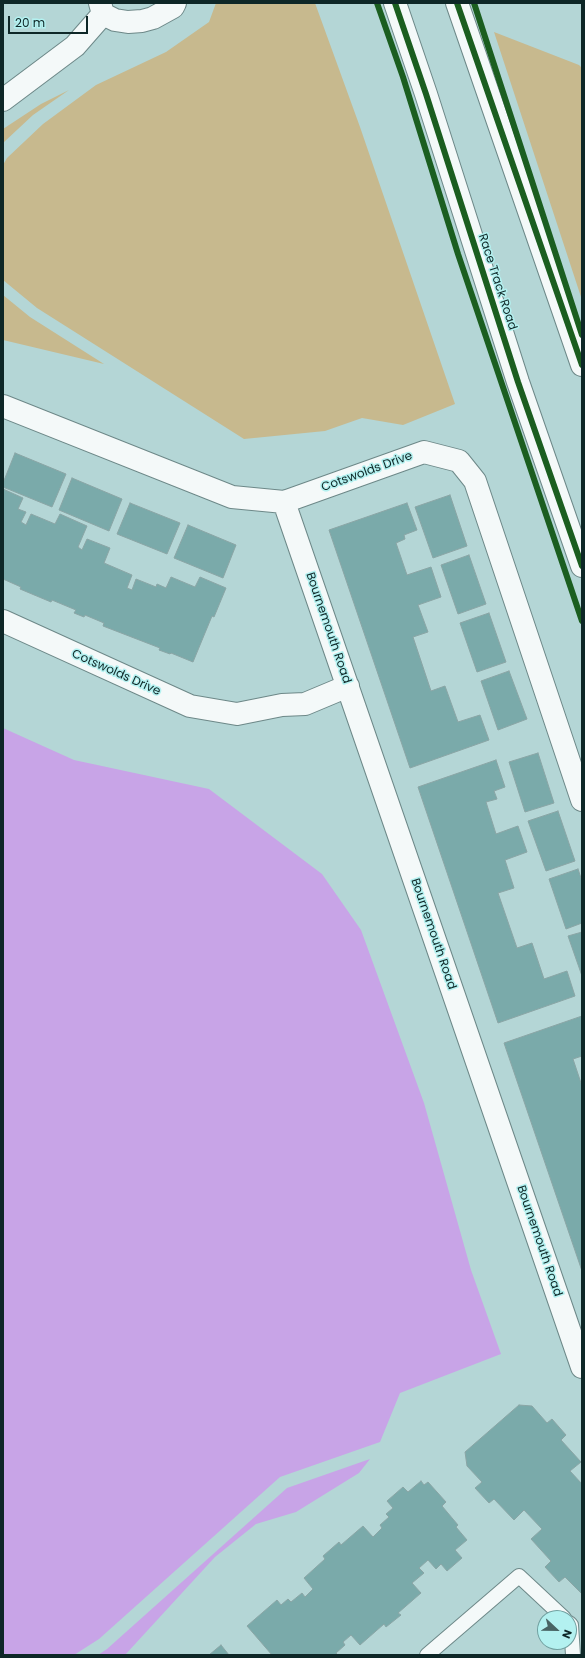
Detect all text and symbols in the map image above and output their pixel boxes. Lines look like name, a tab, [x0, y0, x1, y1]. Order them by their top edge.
scale bar	[10, 8, 90, 34]
text: 20 m	[15, 14, 45, 31]
street label: Race Track Road	[475, 232, 519, 332]
street label: Cotswolds Drive	[320, 449, 414, 495]
street label: Bournemouth Road	[302, 571, 354, 685]
street label: Cotswolds Drive	[69, 647, 163, 699]
street label: Bournemouth Road	[407, 877, 459, 991]
street label: Bournemouth Road	[513, 1184, 565, 1298]
north arrow	[537, 1610, 577, 1650]
text: N	[558, 1627, 576, 1641]

